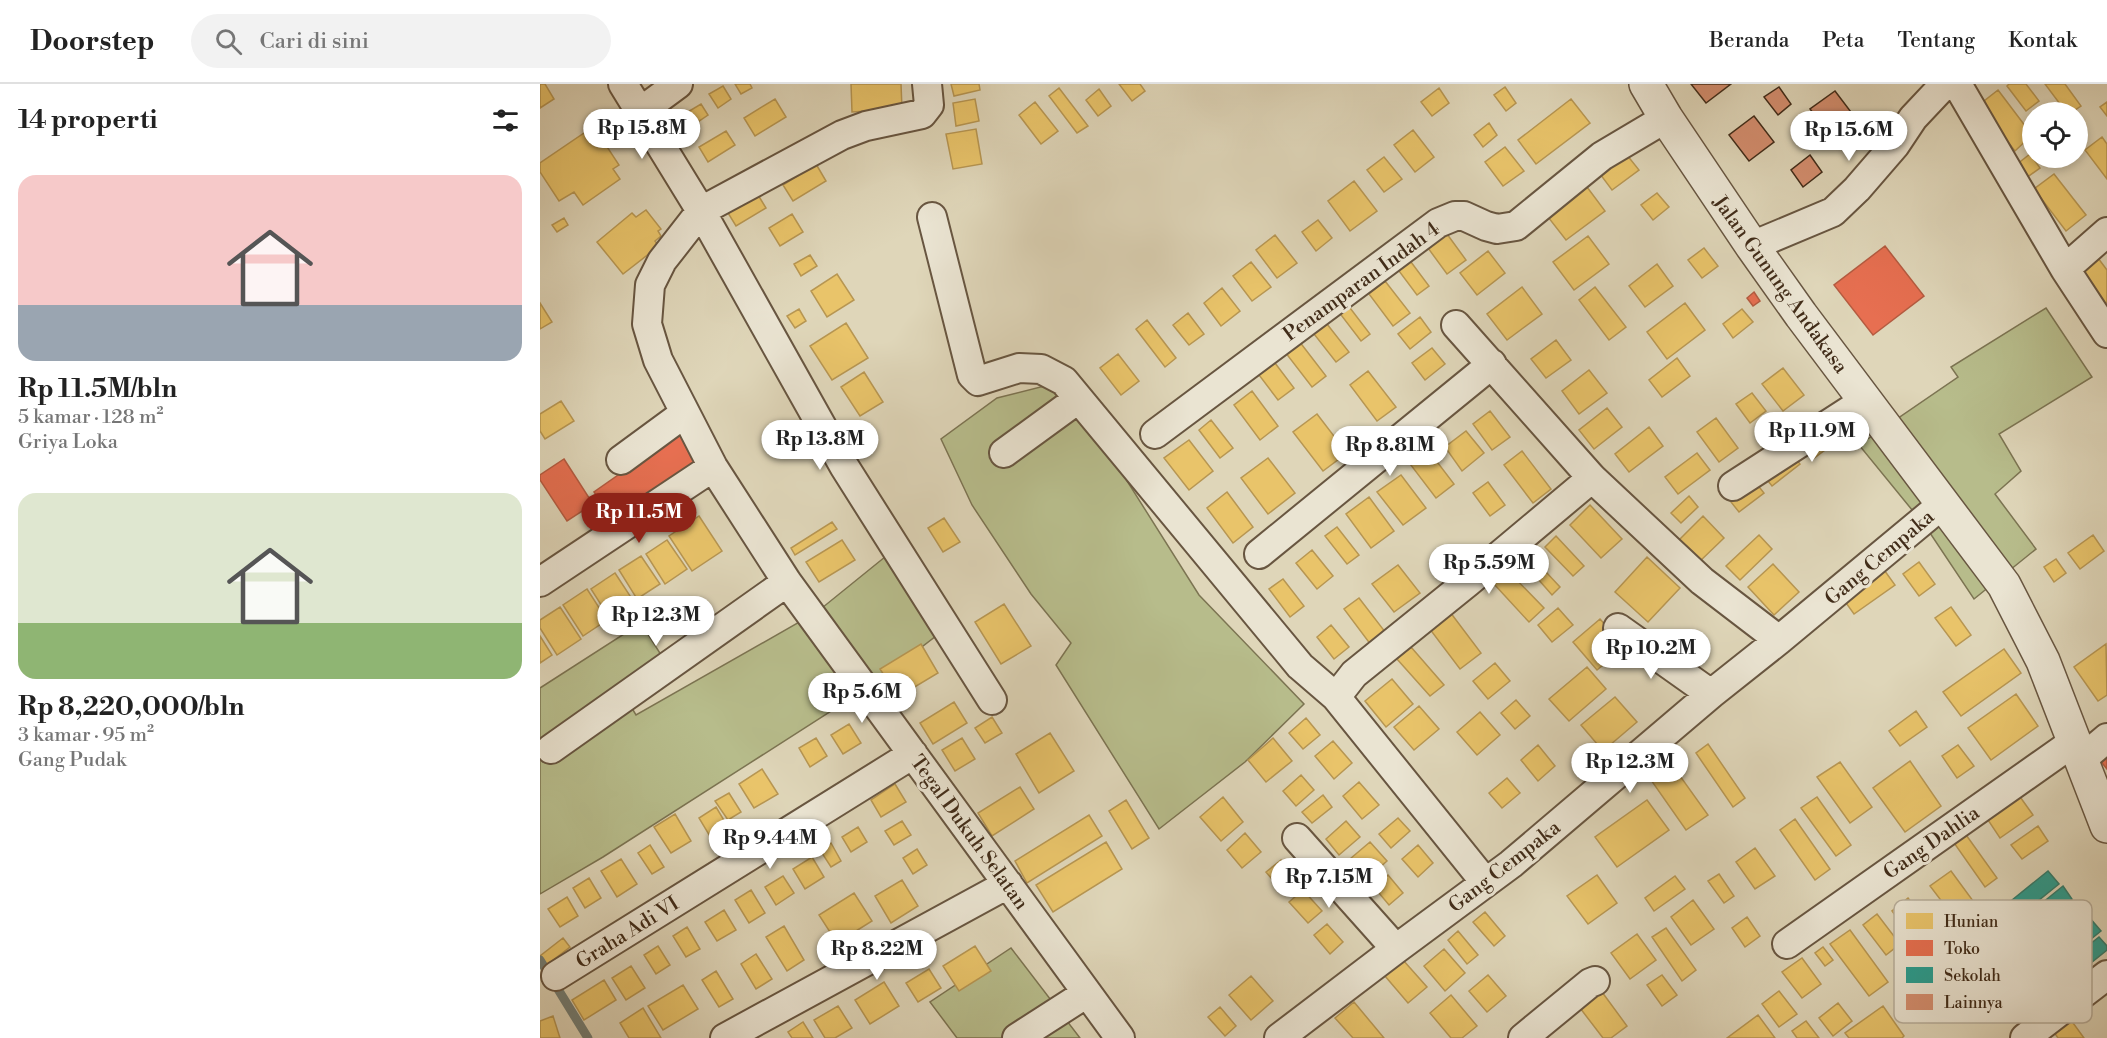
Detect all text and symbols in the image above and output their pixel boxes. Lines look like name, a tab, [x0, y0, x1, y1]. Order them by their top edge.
search box	[191, 14, 611, 68]
text: Doorstep	[30, 24, 155, 59]
icon: search	[212, 25, 245, 58]
text: Cari di sini	[260, 28, 369, 55]
text: Beranda	[1709, 28, 1789, 54]
text: Peta	[1822, 28, 1864, 54]
text: Tentang	[1897, 28, 1975, 54]
text: Kontak	[2008, 28, 2077, 54]
map controls	[2022, 102, 2088, 168]
button: locate	[2022, 102, 2088, 168]
text: 14 properti	[18, 104, 157, 136]
icon: filters	[489, 104, 522, 137]
pin: Rp 15.8M	[580, 109, 704, 160]
pin: Rp 15.6M	[1787, 111, 1911, 162]
text: Rp 15.8M	[597, 116, 687, 141]
text: Rp 15.6M	[1804, 118, 1894, 143]
street label: Jalan Gunung Andakasa	[1706, 190, 1853, 379]
icon: home	[216, 214, 324, 322]
street label: Penamparan Indah 4	[1279, 217, 1445, 347]
text: Rp 11.5M/bln	[18, 373, 177, 405]
text: 5 kamar · 128 m²	[18, 405, 164, 430]
pin: Rp 11.9M	[1750, 412, 1874, 463]
text: Rp 11.9M	[1768, 419, 1856, 444]
pin: Rp 13.8M	[758, 420, 882, 471]
pin: Rp 8.81M	[1328, 426, 1452, 477]
text: Rp 13.8M	[775, 427, 865, 452]
text: Griya Loka	[18, 430, 118, 455]
text: Rp 8.81M	[1345, 433, 1435, 458]
pin: Rp 11.5M	[577, 493, 701, 544]
text: Rp 11.5M	[595, 500, 683, 525]
street label: Gang Cempaka	[1820, 504, 1941, 611]
icon: home	[216, 532, 324, 640]
pin: Rp 5.59M	[1427, 544, 1551, 595]
text: Rp 5.59M	[1443, 551, 1535, 576]
pin: Rp 12.3M	[594, 596, 718, 647]
text: Rp 12.3M	[611, 603, 701, 628]
pin: Rp 10.2M	[1589, 629, 1713, 680]
text: Rp 10.2M	[1606, 636, 1696, 661]
pin: Rp 5.6M	[807, 673, 917, 724]
text: Rp 5.6M	[822, 680, 902, 705]
text: Rp 8,220,000/bln	[18, 691, 244, 723]
text: 3 kamar · 95 m²	[18, 723, 154, 748]
pin: Rp 12.3M	[1568, 743, 1692, 794]
text: Gang Pudak	[18, 748, 126, 773]
text: Rp 12.3M	[1585, 750, 1675, 775]
street label: Tegal Dukuh Selatan	[904, 751, 1033, 915]
street label: Gang Dahlia	[1879, 801, 1985, 885]
street label: Gang Cempaka	[1444, 815, 1567, 919]
pin: Rp 9.44M	[708, 819, 832, 870]
text: Rp 9.44M	[723, 826, 817, 851]
pin: Rp 7.15M	[1267, 858, 1391, 909]
text: Rp 7.15M	[1285, 865, 1373, 890]
street label: Graha Adi VI	[572, 891, 684, 975]
legend	[1894, 900, 2092, 1023]
text: Hunian	[1944, 912, 1999, 932]
pin: Rp 8.22M	[815, 930, 939, 981]
text: Rp 8.22M	[831, 937, 923, 962]
text: Toko	[1944, 939, 1980, 959]
text: Sekolah	[1944, 966, 2001, 986]
text: Lainnya	[1944, 993, 2004, 1013]

